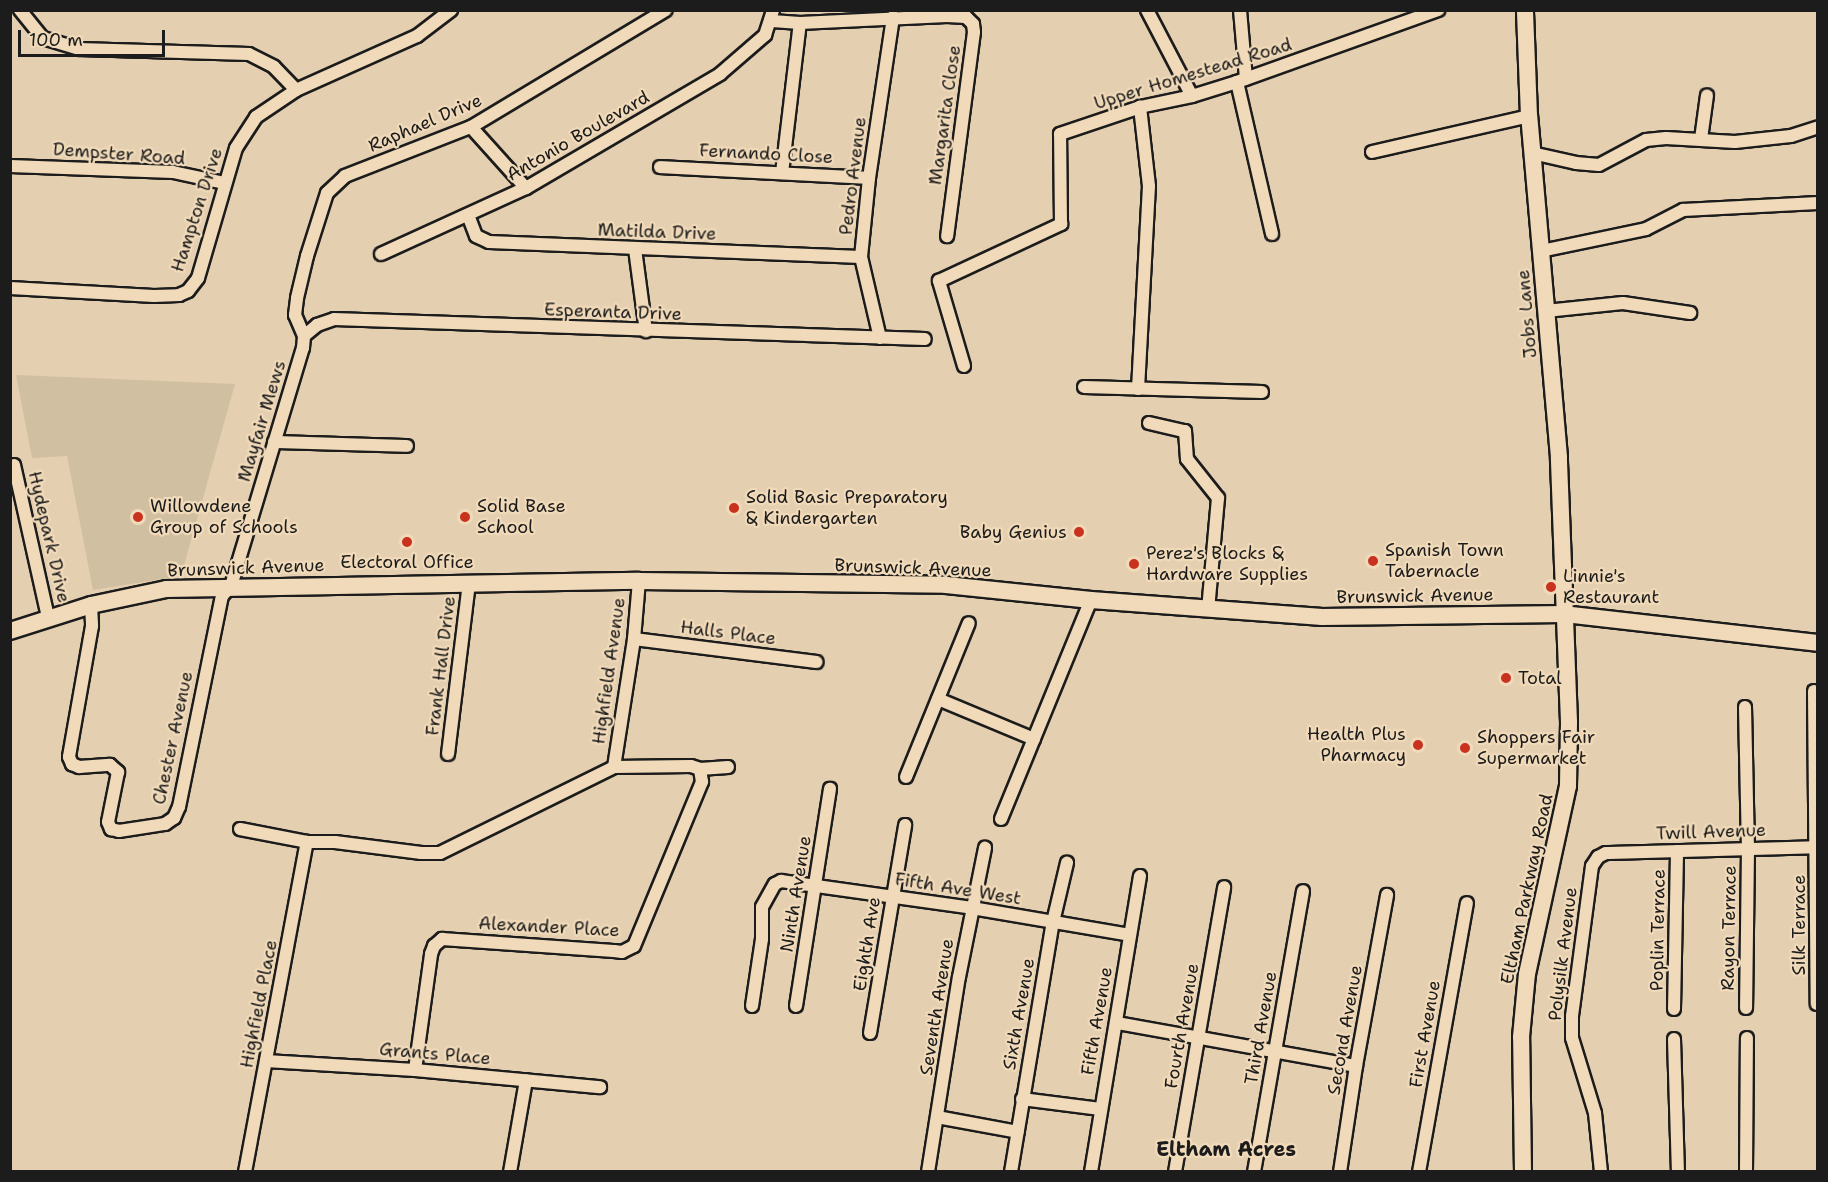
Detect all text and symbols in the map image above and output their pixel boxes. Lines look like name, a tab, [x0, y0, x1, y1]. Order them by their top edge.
scale bar	[21, 18, 168, 56]
text: 100 m	[29, 28, 83, 52]
street label: Upper Homestead Road	[1091, 34, 1295, 114]
street label: Margarita Close	[924, 44, 966, 186]
street label: Antonio Boulevard	[503, 86, 653, 186]
street label: Raphael Drive	[365, 89, 485, 157]
street label: Pedro Avenue	[835, 116, 871, 236]
street label: Dempster Road	[52, 139, 186, 169]
street label: Fernando Close	[699, 140, 833, 168]
street label: Hampton Drive	[167, 145, 227, 275]
street label: Matilda Drive	[597, 219, 717, 245]
street label: Jobs Lane	[1512, 269, 1542, 359]
street label: Esperanta Drive	[544, 299, 682, 325]
street label: Mayfair Mews	[233, 358, 291, 484]
street label: Hydepark Drive	[23, 469, 75, 605]
place label: Solid Basic Preparatory & Kindergarten	[746, 487, 948, 530]
place label: Willowdene Group of Schools	[150, 496, 298, 538]
place label: Solid Base School	[477, 496, 566, 538]
marker: Solid Basic Preparatory & Kindergarten	[727, 501, 741, 515]
marker: Willowdene Group of Schools	[131, 510, 145, 524]
marker: Solid Base School	[458, 510, 472, 524]
place label: Baby Genius	[960, 521, 1067, 543]
marker: Baby Genius	[1072, 525, 1086, 539]
marker: Electoral Office	[400, 535, 414, 549]
place label: Spanish Town Tabernacle	[1385, 540, 1504, 582]
place label: Perez's Blocks & Hardware Supplies	[1146, 543, 1308, 586]
place label: Electoral Office	[340, 551, 474, 573]
street label: Brunswick Avenue	[167, 554, 325, 582]
street label: Brunswick Avenue	[834, 554, 992, 582]
marker: Spanish Town Tabernacle	[1366, 554, 1380, 568]
marker: Perez's Blocks & Hardware Supplies	[1127, 557, 1141, 571]
place label: Linnie's Restaurant	[1563, 566, 1659, 608]
marker: Linnie's Restaurant	[1544, 580, 1558, 594]
street label: Brunswick Avenue	[1336, 584, 1494, 608]
street label: Frank Hall Drive	[422, 595, 460, 737]
street label: Highfield Avenue	[588, 596, 630, 746]
street label: Halls Place	[679, 616, 777, 650]
place label: Total	[1518, 667, 1562, 689]
street label: Chester Avenue	[148, 669, 198, 807]
marker: Total	[1499, 671, 1513, 685]
place label: Health Plus Pharmacy	[1307, 724, 1406, 766]
place label: Shoppers Fair Supermarket	[1477, 727, 1595, 770]
marker: Health Plus Pharmacy	[1411, 738, 1425, 752]
marker: Shoppers Fair Supermarket	[1458, 741, 1472, 755]
street label: Eltham Parkway Road	[1496, 792, 1558, 986]
street label: Twill Avenue	[1656, 819, 1766, 845]
street label: Ninth Avenue	[776, 834, 816, 954]
street label: Rayon Terrace	[1717, 865, 1741, 991]
street label: Fifth Ave West	[893, 868, 1023, 910]
street label: Poplin Terrace	[1646, 869, 1670, 991]
street label: Silk Terrace	[1788, 874, 1810, 976]
street label: Polysilk Avenue	[1544, 886, 1582, 1022]
street label: Eighth Ave	[849, 895, 885, 993]
street label: Alexander Place	[478, 913, 620, 941]
street label: Seventh Avenue	[916, 937, 958, 1077]
street label: Highfield Place	[236, 938, 282, 1070]
street label: Sixth Avenue	[999, 956, 1039, 1072]
street label: Fourth Avenue	[1160, 962, 1204, 1090]
street label: Second Avenue	[1323, 963, 1367, 1097]
street label: Fifth Avenue	[1077, 965, 1117, 1077]
street label: Third Avenue	[1240, 970, 1282, 1086]
street label: First Avenue	[1405, 979, 1445, 1089]
street label: Grants Place	[378, 1038, 492, 1070]
district label: Eltham Acres	[1156, 1137, 1296, 1161]

